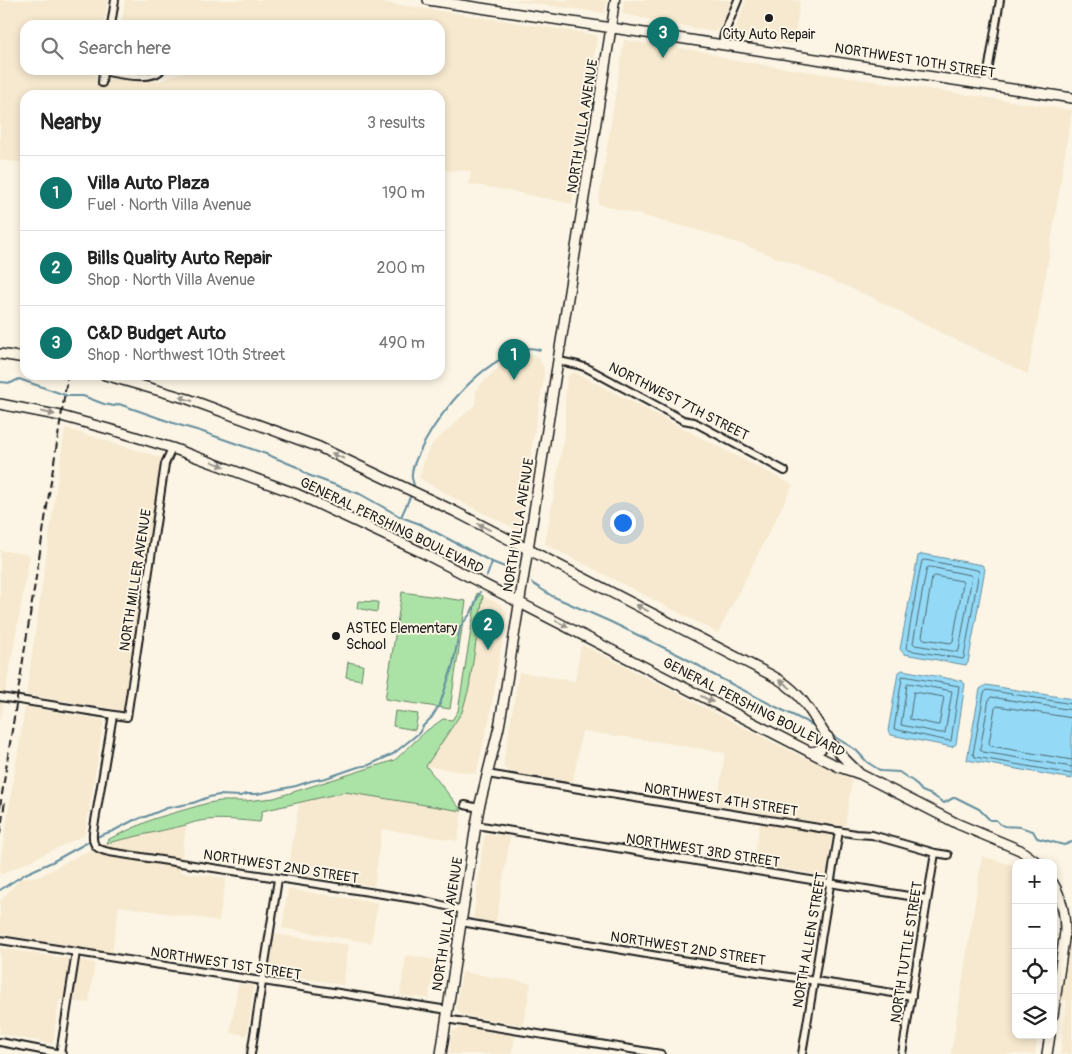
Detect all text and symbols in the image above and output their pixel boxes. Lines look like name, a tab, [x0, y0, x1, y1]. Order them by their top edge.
marker: City Auto Repair	[763, 12, 775, 24]
pin: 3	[647, 17, 679, 58]
search box	[20, 20, 445, 75]
place label: City Auto Repair	[722, 26, 816, 43]
icon: search	[38, 34, 66, 62]
text: Search here	[78, 36, 171, 60]
street label: NORTHWEST 10TH STREET	[833, 39, 997, 82]
street label: NORTH VILLA AVENUE	[563, 58, 601, 194]
text: Nearby	[40, 109, 101, 136]
text: 3 results	[367, 113, 425, 133]
text: Villa Auto Plaza	[87, 171, 209, 195]
text: 1	[53, 183, 59, 203]
text: 190 m	[382, 183, 425, 203]
text: Fuel · North Villa Avenue	[87, 195, 251, 215]
text: Bills Quality Auto Repair	[87, 246, 272, 270]
text: 2	[52, 258, 60, 278]
text: 200 m	[377, 258, 425, 278]
text: Shop · North Villa Avenue	[87, 270, 255, 290]
text: C&D Budget Auto	[87, 321, 226, 345]
text: 3	[52, 333, 60, 353]
text: 490 m	[379, 333, 425, 353]
pin: 1	[498, 339, 530, 380]
text: Shop · Northwest 10th Street	[87, 345, 285, 365]
street label: NORTHWEST 7TH STREET	[606, 359, 752, 444]
one-way arrow	[178, 395, 193, 403]
one-way arrow	[40, 410, 56, 418]
one-way arrow	[331, 452, 345, 460]
street label: NORTH VILLA AVENUE	[499, 457, 537, 593]
one-way arrow	[211, 460, 226, 468]
street label: GENERAL PERSHING BOULEVARD	[297, 474, 487, 577]
street label: NORTH MILLER AVENUE	[116, 508, 155, 652]
your location	[610, 510, 636, 536]
one-way arrow	[477, 523, 492, 531]
one-way arrow	[635, 604, 649, 612]
pin: 2	[472, 609, 504, 650]
place label: ASTEC Elementary School	[346, 620, 457, 653]
one-way arrow	[555, 620, 569, 628]
marker: ASTEC Elementary School	[330, 630, 342, 642]
street label: GENERAL PERSHING BOULEVARD	[660, 654, 848, 761]
one-way arrow	[778, 679, 792, 689]
one-way arrow	[699, 695, 714, 703]
street label: NORTHWEST 4TH STREET	[643, 779, 799, 820]
street label: NORTHWEST 3RD STREET	[625, 830, 781, 871]
street label: NORTHWEST 2ND STREET	[202, 846, 360, 887]
street label: NORTH VILLA AVENUE	[428, 856, 466, 992]
map controls	[1012, 859, 1057, 1039]
button: +	[1012, 859, 1057, 904]
street label: NORTH ALLEN STREET	[789, 871, 830, 1009]
street label: NORTH TUTTLE STREET	[887, 880, 926, 1024]
button: −	[1012, 904, 1057, 949]
street label: NORTHWEST 2ND STREET	[609, 928, 767, 969]
street label: NORTHWEST 1ST STREET	[149, 943, 303, 984]
button: locate	[1012, 949, 1057, 994]
button: layers	[1012, 994, 1057, 1039]

